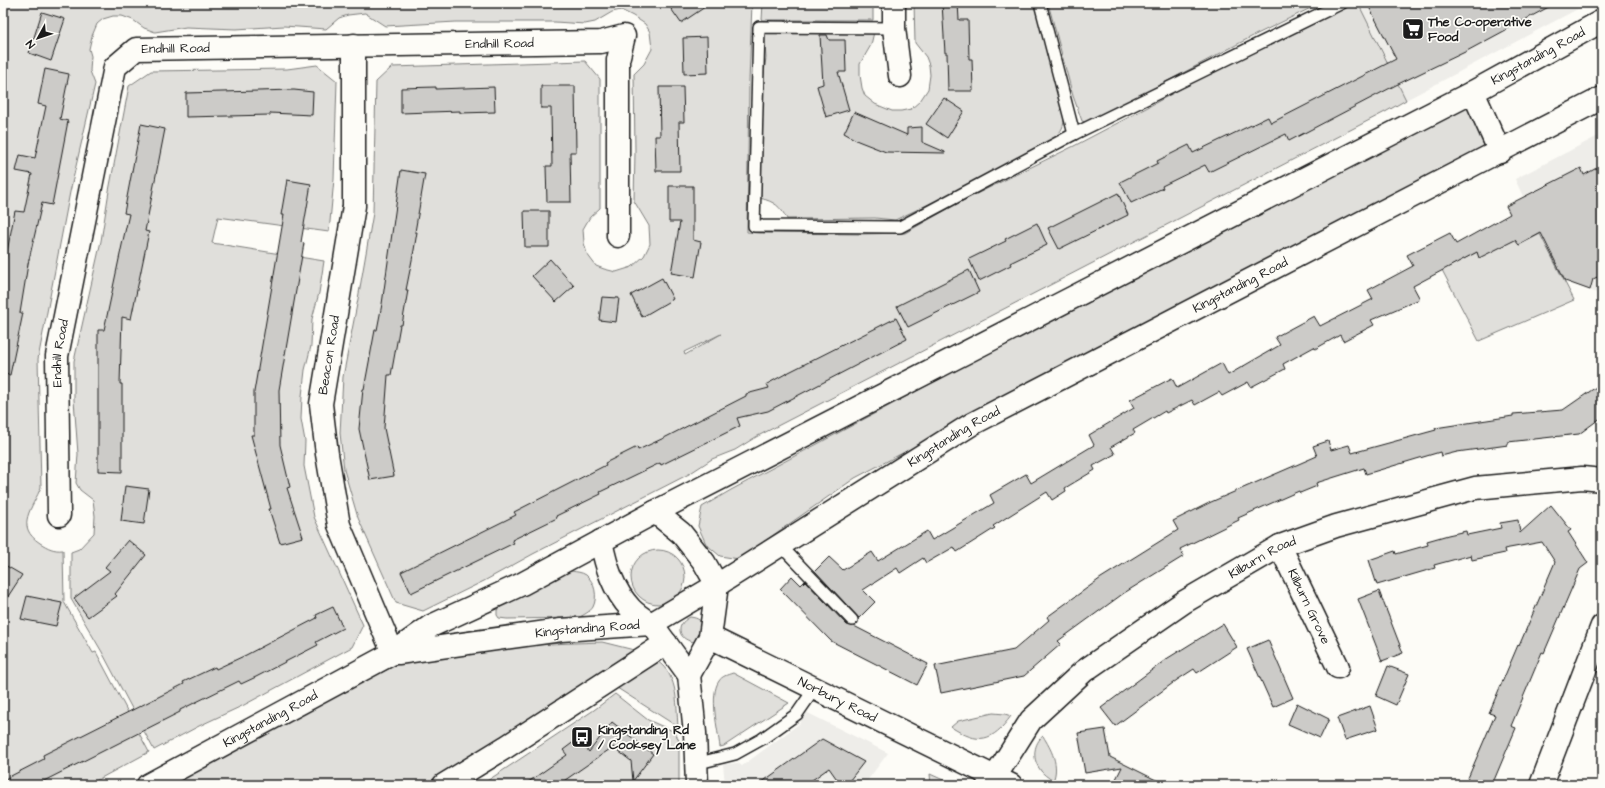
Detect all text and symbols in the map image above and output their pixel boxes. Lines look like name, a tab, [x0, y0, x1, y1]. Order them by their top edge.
place label: The Co-operative Food	[1427, 13, 1532, 46]
supermarket icon: The Co-operative Food	[1400, 16, 1426, 42]
north arrow	[18, 18, 58, 58]
street label: Kingstanding Road	[1488, 23, 1589, 89]
street label: Endhill Road	[465, 34, 534, 53]
text: N	[23, 37, 39, 52]
street label: Endhill Road	[141, 39, 210, 58]
street label: Kingstanding Road	[1189, 253, 1291, 317]
street label: Beacon Road	[314, 314, 344, 396]
street label: Endhill Road	[48, 317, 73, 387]
street label: Kingstanding Road	[904, 402, 1003, 471]
street label: Kilburn Road	[1225, 532, 1299, 583]
street label: Kilburn Grove	[1283, 566, 1335, 647]
street label: Kingstanding Road	[534, 616, 641, 643]
street label: Norbury Road	[795, 673, 880, 727]
street label: Kingstanding Road	[220, 686, 321, 752]
place label: Kingstanding Rd / Cooksey Lane	[598, 721, 696, 755]
bus stop icon: Kingstanding Rd / Cooksey Lane	[569, 724, 595, 750]

